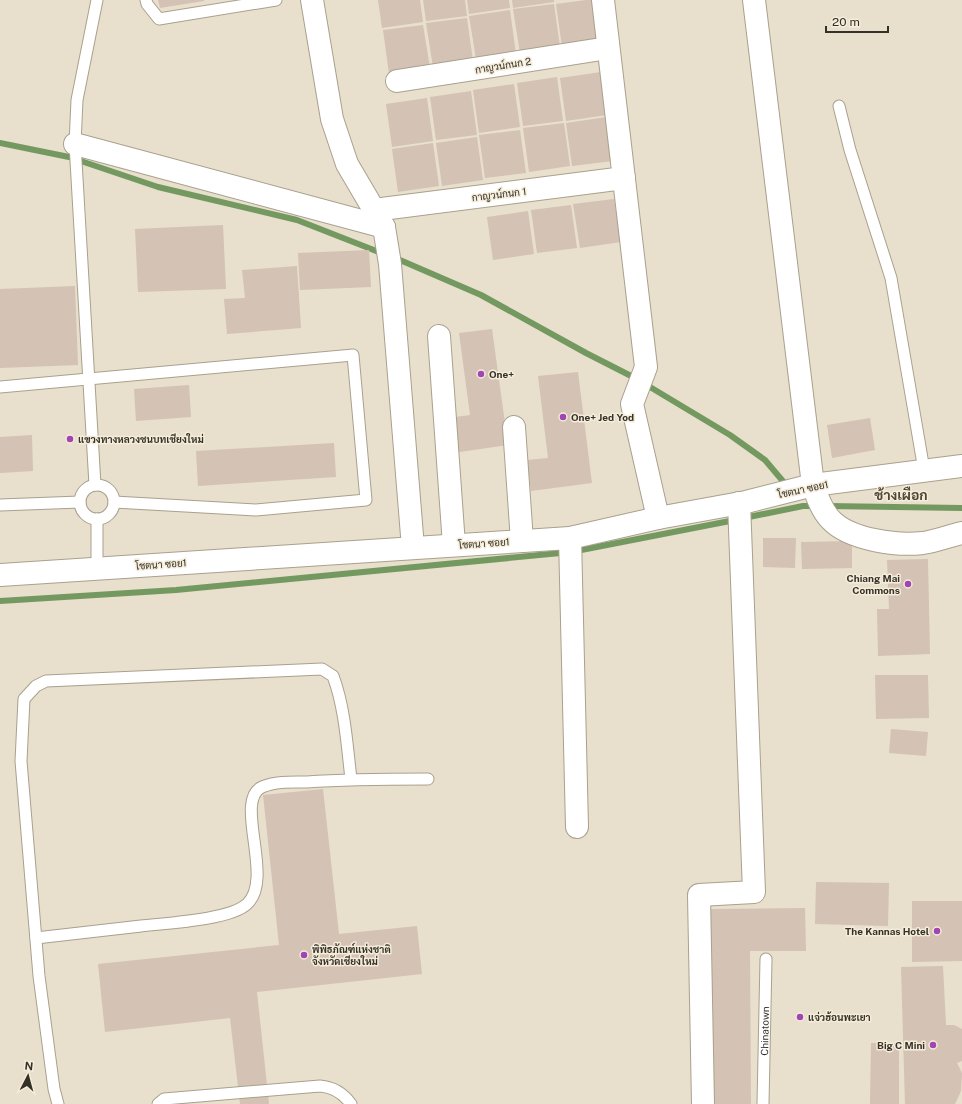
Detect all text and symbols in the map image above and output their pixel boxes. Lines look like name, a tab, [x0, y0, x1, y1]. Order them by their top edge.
scale bar	[826, 8, 888, 34]
text: 20 m	[832, 15, 860, 29]
street label: กาญวน์กนก 2	[474, 54, 532, 76]
street label: กาญวน์กนก 1	[471, 184, 527, 204]
place label: One+	[489, 368, 514, 380]
marker: One+	[476, 369, 486, 379]
place label: One+ Jed Yod	[571, 411, 634, 423]
marker: One+ Jed Yod	[558, 412, 568, 422]
place label: แขวงทางหลวงชนบทเชียงใหม่	[78, 433, 204, 445]
marker: แขวงทางหลวงชนบทเชียงใหม่	[65, 434, 75, 444]
street label: โชตนา ซอย1	[776, 478, 829, 500]
district label: ช้างเผือก	[874, 486, 928, 503]
street label: โชตนา ซอย1	[457, 535, 510, 551]
street label: โชตนา ซอย1	[134, 556, 187, 572]
place label: Chiang Mai Commons	[847, 572, 900, 596]
marker: Chiang Mai Commons	[903, 579, 913, 589]
place label: The Kannas Hotel	[845, 925, 929, 937]
marker: The Kannas Hotel	[932, 926, 942, 936]
place label: พิพิธภัณฑ์แห่งชาติ จังหวัดเชียงใหม่	[312, 942, 391, 967]
marker: พิพิธภัณฑ์แห่งชาติ จังหวัดเชียงใหม่	[299, 950, 309, 960]
street label: Chinatown	[758, 1006, 771, 1056]
place label: แจ่วฮ้อนพะเยา	[808, 1011, 871, 1023]
marker: แจ่วฮ้อนพะเยา	[795, 1012, 805, 1022]
place label: Big C Mini	[877, 1039, 925, 1051]
marker: Big C Mini	[928, 1040, 938, 1050]
north arrow	[8, 1056, 48, 1096]
text: N	[24, 1060, 34, 1072]

